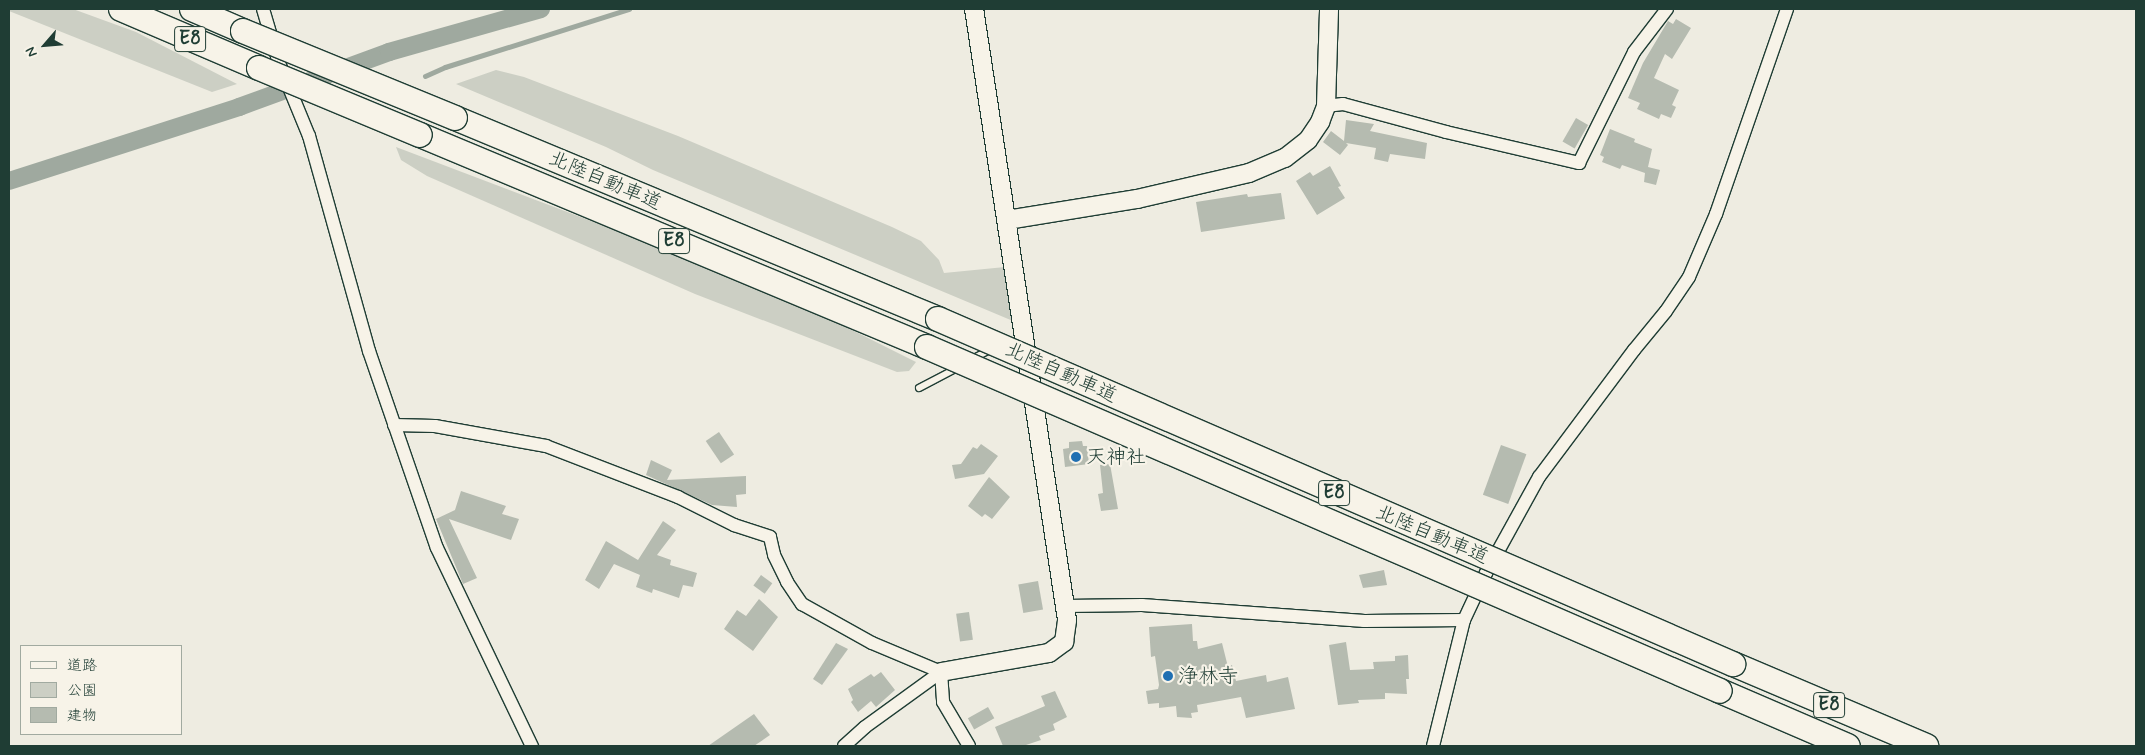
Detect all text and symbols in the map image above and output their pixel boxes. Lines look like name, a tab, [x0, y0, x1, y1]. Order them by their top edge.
north arrow	[20, 20, 70, 70]
road number: E8	[174, 22, 206, 56]
text: N	[22, 44, 42, 60]
street label: 北陸自動車道	[545, 147, 665, 215]
road number: E8	[658, 225, 690, 258]
street label: 北陸自動車道	[1001, 338, 1121, 408]
place label: 天神社	[1086, 445, 1146, 469]
marker: 天神社	[1070, 451, 1082, 463]
road number: E8	[1318, 476, 1350, 509]
street label: 北陸自動車道	[1372, 501, 1492, 569]
legend	[20, 645, 182, 735]
text: 道路	[67, 656, 97, 676]
place label: 浄林寺	[1178, 664, 1238, 688]
marker: 浄林寺	[1162, 670, 1174, 682]
text: 公園	[67, 681, 97, 701]
road number: E8	[1813, 688, 1845, 722]
text: 建物	[67, 706, 97, 726]

